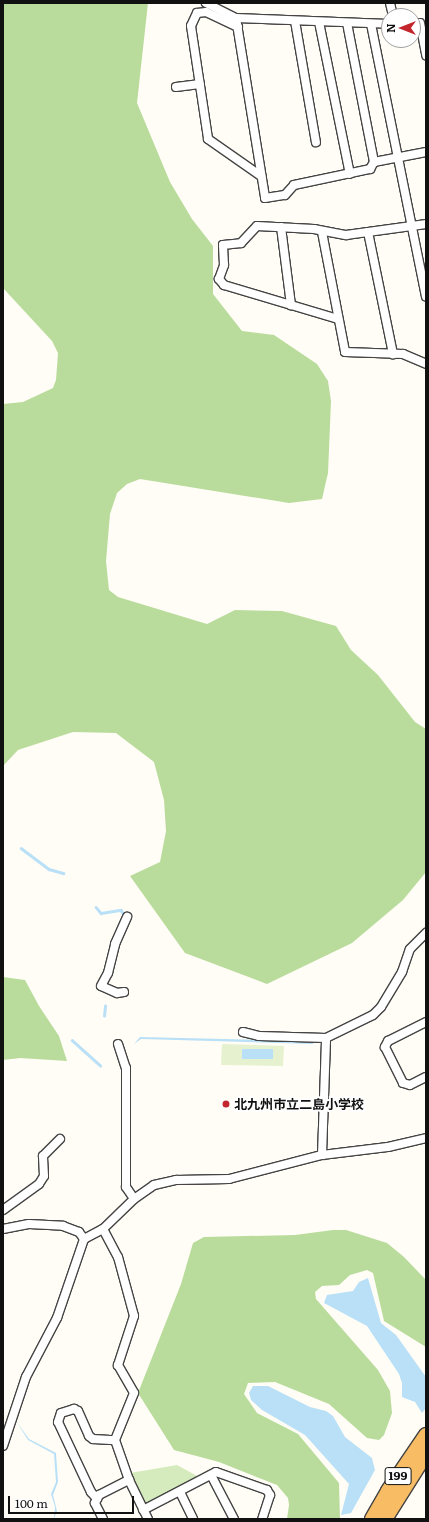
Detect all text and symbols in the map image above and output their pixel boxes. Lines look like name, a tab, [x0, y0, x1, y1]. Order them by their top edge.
north arrow	[381, 8, 421, 48]
text: N	[382, 23, 398, 33]
place label: 北九州市立二島小学校	[234, 1096, 364, 1112]
marker: 北九州市立二島小学校	[221, 1099, 231, 1109]
road number: 199	[384, 1466, 412, 1486]
scale bar	[10, 1488, 136, 1514]
text: 100 m	[15, 1494, 48, 1512]

